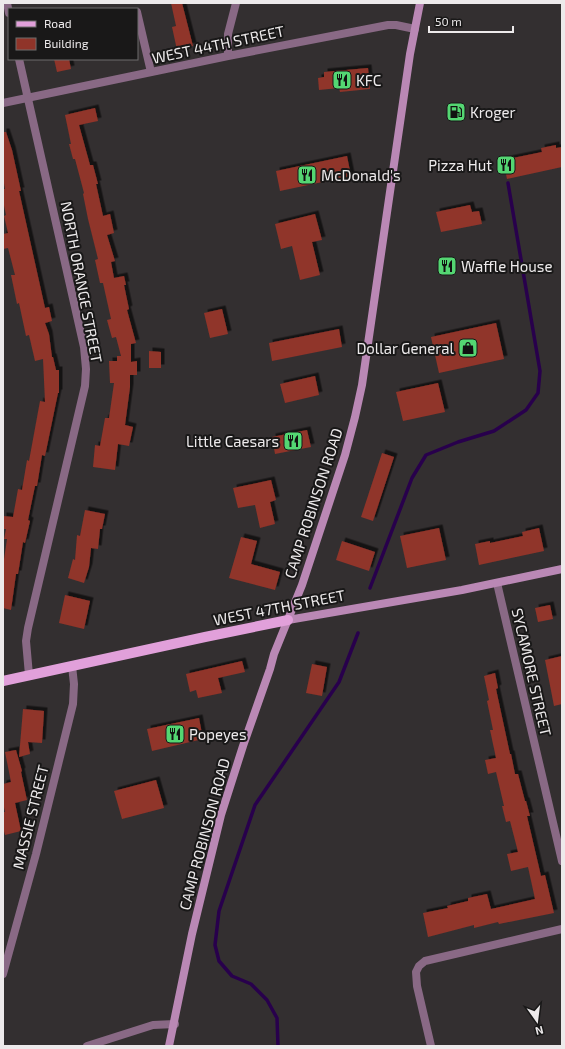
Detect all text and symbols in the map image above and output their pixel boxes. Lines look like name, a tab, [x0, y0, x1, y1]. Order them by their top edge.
legend	[8, 8, 138, 60]
scale bar	[429, 8, 513, 34]
text: 50 m	[435, 14, 462, 28]
text: Road	[44, 16, 72, 30]
street label: WEST 44TH STREET	[150, 21, 286, 67]
text: Building	[44, 36, 89, 50]
restaurant icon: KFC	[331, 69, 353, 91]
place label: KFC	[356, 71, 382, 89]
fuel station icon: Kroger	[445, 101, 467, 123]
place label: Kroger	[470, 103, 516, 121]
restaurant icon: Pizza Hut	[495, 154, 517, 176]
place label: Pizza Hut	[428, 156, 492, 174]
restaurant icon: McDonald's	[296, 164, 318, 186]
place label: McDonald's	[321, 166, 401, 184]
street label: NORTH ORANGE STREET	[58, 200, 107, 365]
restaurant icon: Waffle House	[436, 255, 458, 277]
place label: Waffle House	[461, 257, 552, 275]
shop icon: Dollar General	[457, 337, 479, 359]
place label: Dollar General	[356, 339, 455, 357]
street label: CAMP ROBINSON ROAD	[280, 426, 346, 580]
restaurant icon: Little Caesars	[282, 430, 304, 452]
place label: Little Caesars	[186, 432, 279, 450]
street label: WEST 47TH STREET	[212, 585, 347, 629]
street label: SYCAMORE STREET	[509, 606, 556, 738]
restaurant icon: Popeyes	[164, 723, 186, 745]
place label: Popeyes	[189, 725, 247, 743]
street label: CAMP ROBINSON ROAD	[175, 756, 233, 912]
street label: MASSIE STREET	[8, 763, 52, 871]
north arrow	[517, 1001, 557, 1041]
text: N	[534, 1024, 545, 1038]

